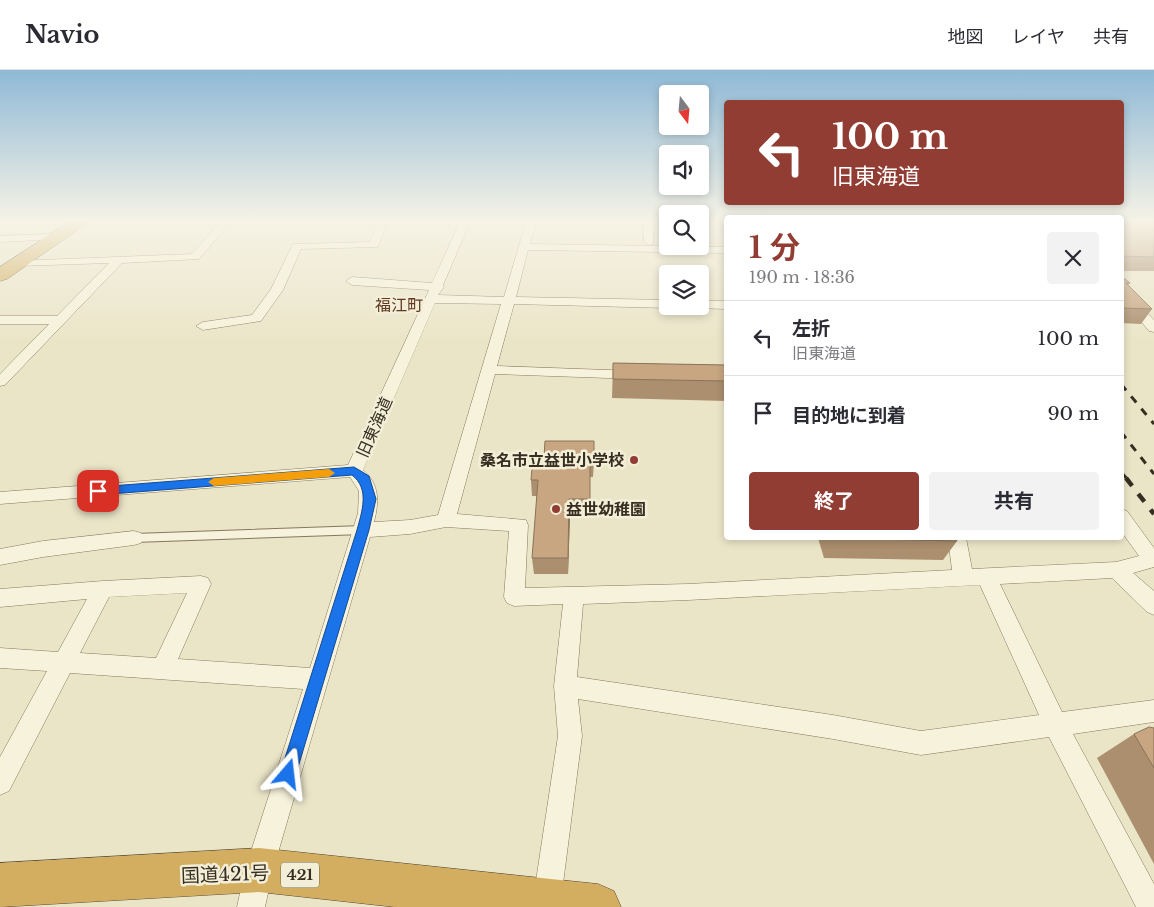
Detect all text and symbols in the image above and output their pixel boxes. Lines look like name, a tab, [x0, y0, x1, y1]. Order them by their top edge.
text: Navio	[25, 20, 99, 49]
text: 地図	[948, 26, 984, 48]
text: レイヤ	[1012, 26, 1065, 48]
text: 共有	[1093, 26, 1129, 48]
north arrow	[659, 85, 709, 135]
map controls	[659, 85, 709, 315]
text: 100 m	[832, 115, 948, 158]
icon: left	[749, 120, 814, 185]
button: sound	[659, 145, 709, 195]
text: 旧東海道	[832, 163, 920, 190]
button: search	[659, 205, 709, 255]
text: 1 分	[749, 229, 800, 266]
button: close	[1047, 232, 1099, 284]
button: layers	[659, 265, 709, 315]
text: 190 m · 18:36	[749, 267, 855, 287]
district label: 福江町	[375, 295, 423, 315]
text: 左折	[792, 317, 830, 340]
icon: left	[749, 324, 777, 352]
text: 100 m	[1038, 327, 1099, 350]
text: 旧東海道	[792, 343, 856, 363]
street label: 旧東海道	[352, 394, 396, 460]
icon: arrive	[749, 399, 777, 427]
text: 90 m	[1047, 402, 1099, 425]
text: 目的地に到着	[792, 404, 906, 427]
place label: 桑名市立益世小学校	[480, 450, 624, 470]
marker: 桑名市立益世小学校	[628, 454, 640, 466]
pin	[77, 470, 119, 512]
button: 終了	[749, 472, 919, 530]
button: 共有	[929, 472, 1099, 530]
icon: arrive	[84, 477, 112, 505]
place label: 益世幼稚園	[566, 499, 646, 519]
marker: 益世幼稚園	[550, 503, 562, 515]
position arrow	[261, 747, 313, 799]
street label: 国道421号	[180, 861, 270, 888]
road number: 421	[281, 862, 319, 888]

